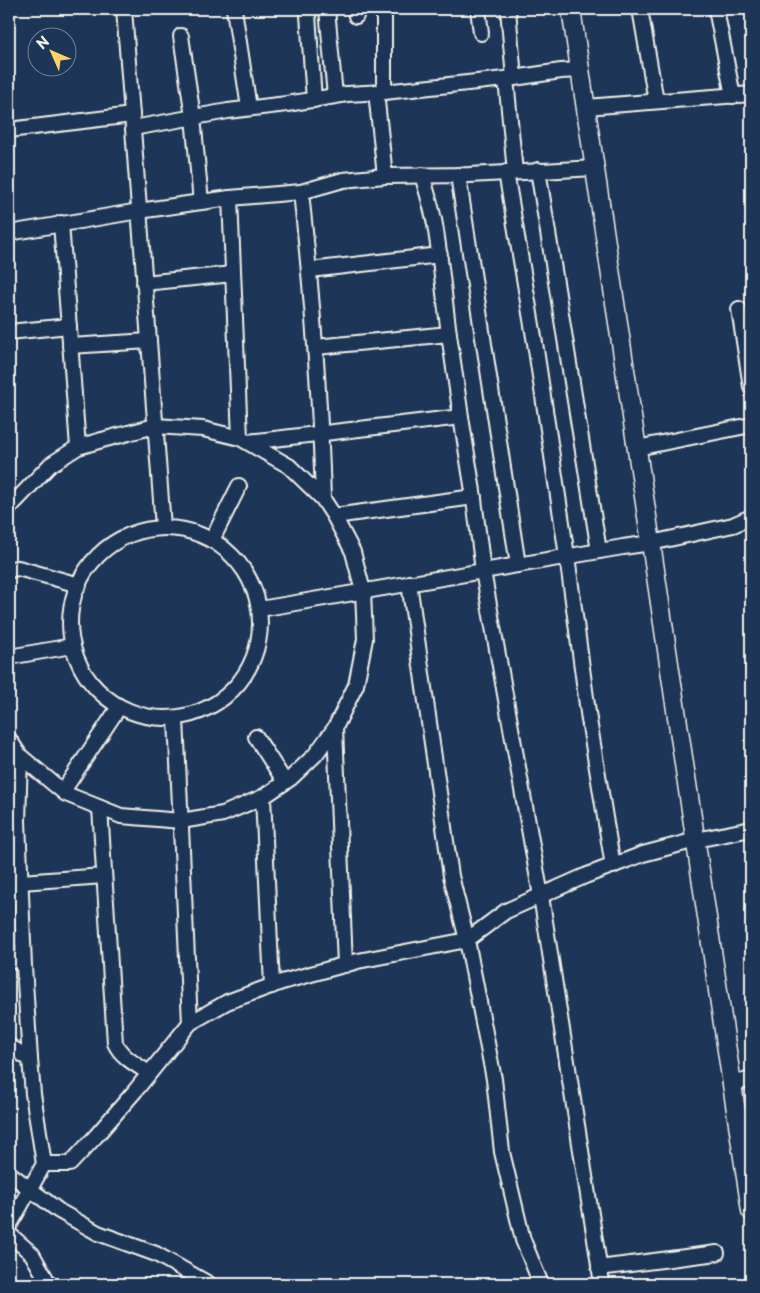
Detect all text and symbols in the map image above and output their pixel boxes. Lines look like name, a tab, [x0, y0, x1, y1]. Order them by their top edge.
north arrow	[28, 28, 78, 78]
text: N	[31, 31, 54, 54]

